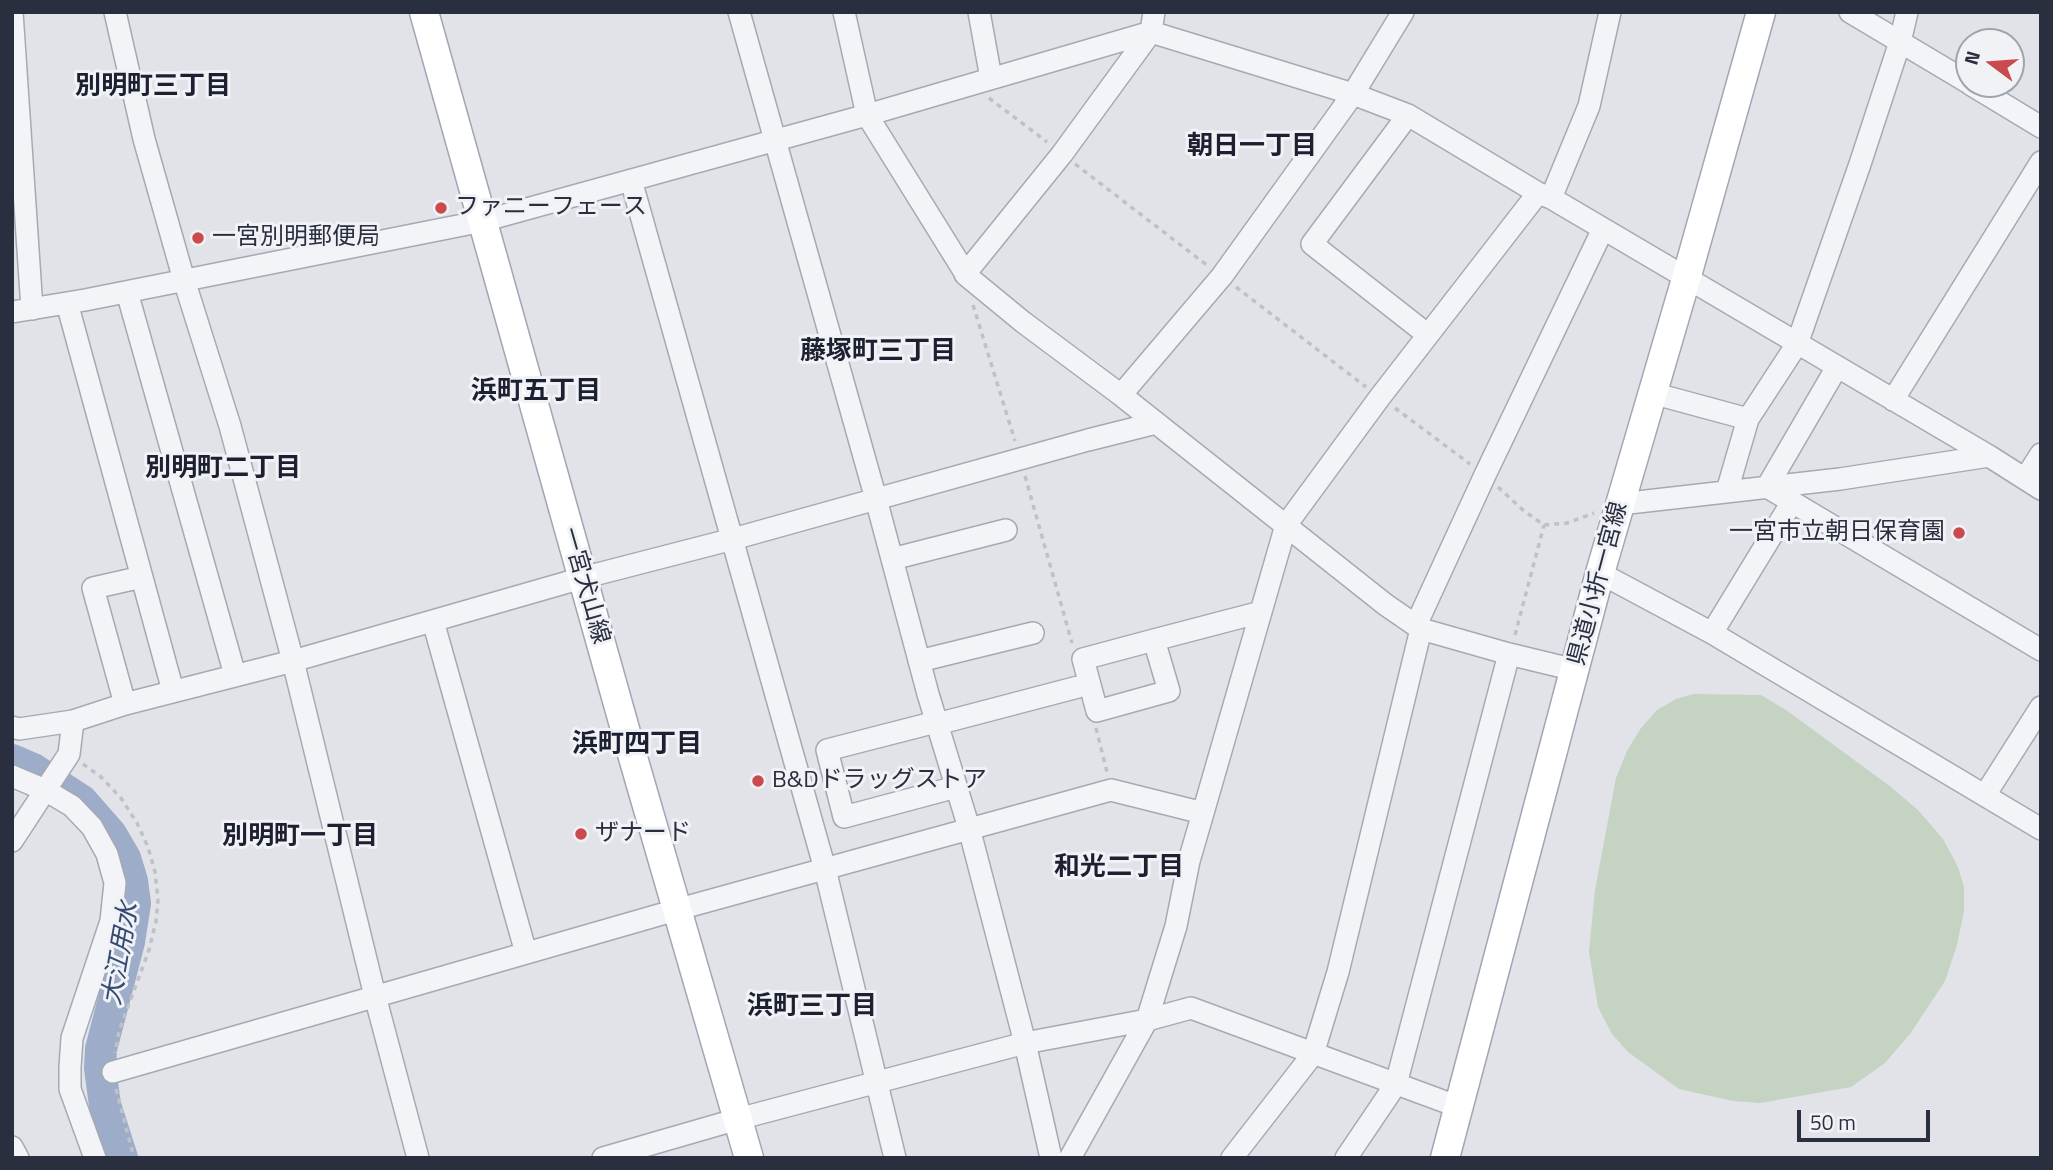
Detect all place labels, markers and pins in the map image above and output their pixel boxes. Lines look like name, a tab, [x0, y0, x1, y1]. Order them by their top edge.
place label: ファニーフェース	[455, 194, 647, 222]
marker: ファニーフェース	[433, 200, 449, 216]
place label: 一宮別明郵便局	[212, 224, 380, 252]
marker: 一宮別明郵便局	[190, 230, 206, 246]
place label: 一宮市立朝日保育園	[1729, 519, 1945, 547]
marker: 一宮市立朝日保育園	[1951, 525, 1967, 541]
place label: B&Dドラッグストア	[772, 767, 987, 795]
marker: B&Dドラッグストア	[750, 773, 766, 789]
place label: ザナード	[595, 820, 691, 848]
marker: ザナード	[573, 826, 589, 842]

